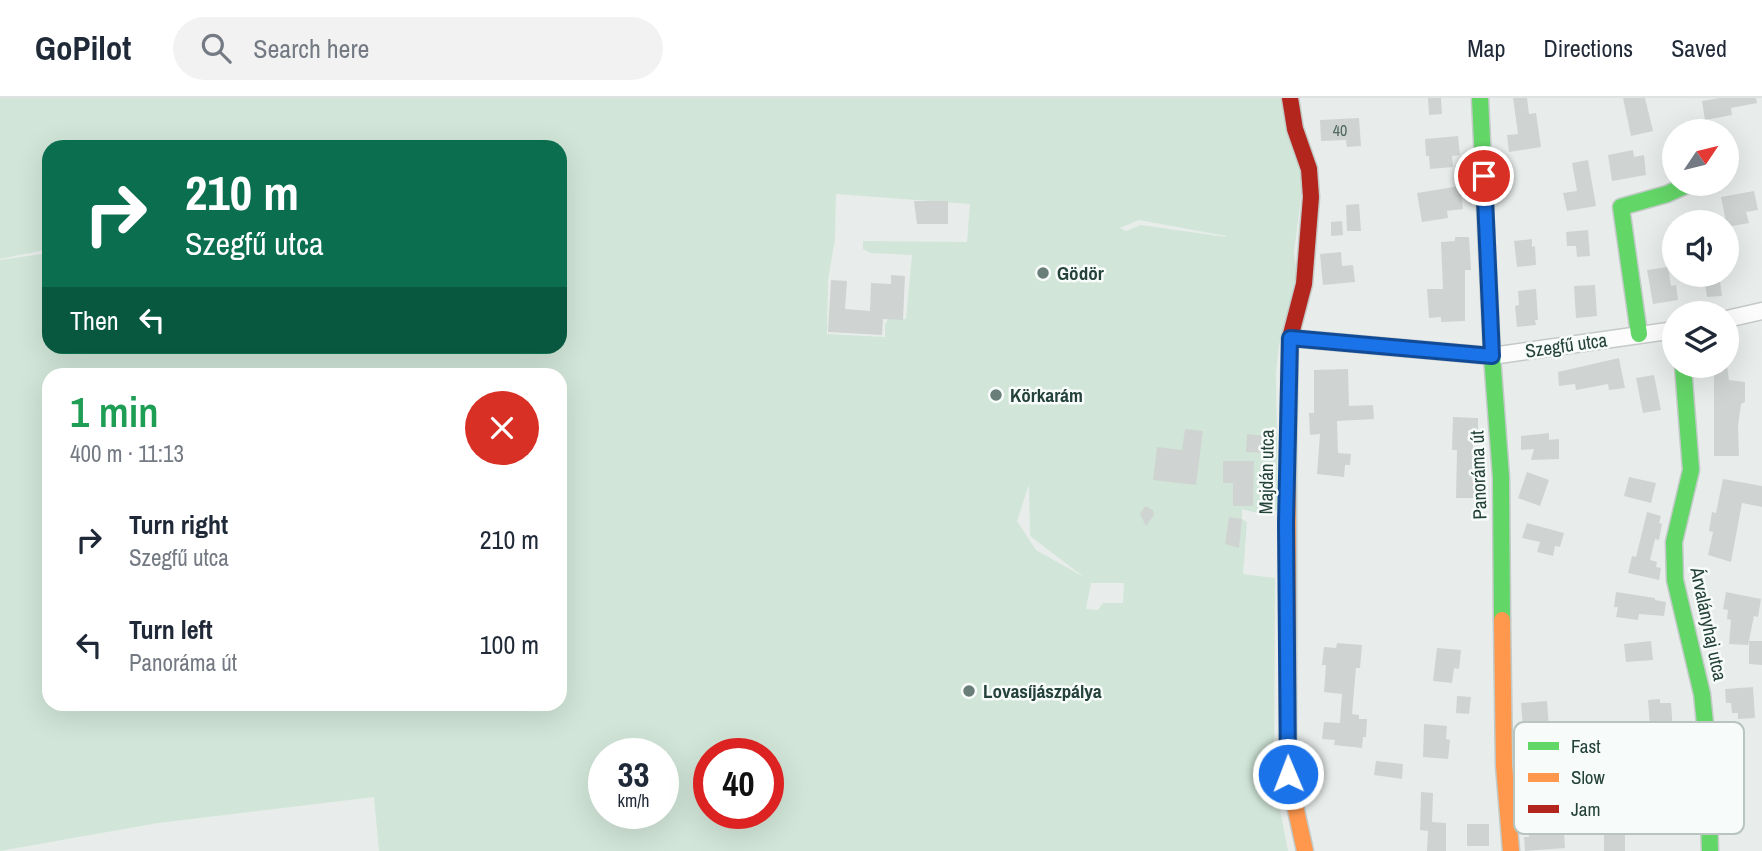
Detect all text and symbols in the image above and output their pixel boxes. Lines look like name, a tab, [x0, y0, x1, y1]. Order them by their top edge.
search box	[173, 17, 663, 80]
text: GoPilot	[35, 26, 131, 70]
icon: search	[197, 29, 235, 67]
text: Search here	[253, 31, 369, 66]
text: Map	[1467, 32, 1505, 64]
text: Directions	[1543, 32, 1633, 64]
text: Saved	[1671, 32, 1727, 64]
house number: 40	[1333, 119, 1347, 141]
north arrow	[1662, 119, 1740, 196]
map controls	[1662, 119, 1739, 378]
pin	[1454, 146, 1514, 206]
icon: arrive	[1465, 157, 1503, 195]
text: 210 m	[185, 159, 299, 225]
icon: right	[70, 168, 161, 259]
button: sound	[1662, 210, 1739, 287]
text: Szegfű utca	[185, 222, 324, 265]
place label: Gödör	[1057, 260, 1104, 286]
marker: Gödör	[1035, 265, 1051, 281]
icon: left	[133, 301, 171, 339]
button: layers	[1662, 301, 1739, 378]
text: Then	[70, 303, 119, 338]
street label: Szegfű utca	[1523, 326, 1609, 364]
place label: Körkarám	[1010, 382, 1083, 408]
text: 1 min	[70, 384, 159, 440]
marker: Körkarám	[988, 387, 1004, 403]
button: close	[465, 391, 539, 465]
street label: Majdán utca	[1252, 429, 1280, 515]
street label: Panoráma út	[1463, 429, 1493, 520]
text: 400 m · 11:13	[70, 438, 184, 469]
text: Turn right	[129, 507, 228, 542]
icon: right	[70, 521, 108, 559]
text: 210 m	[480, 522, 539, 557]
text: Szegfű utca	[129, 542, 229, 573]
street label: Árvalányhaj utca	[1684, 564, 1734, 683]
text: Turn left	[129, 612, 213, 647]
icon: left	[70, 626, 108, 664]
text: 100 m	[480, 627, 539, 662]
text: Panoráma út	[129, 647, 237, 678]
place label: Lovasíjászpálya	[983, 678, 1102, 704]
marker: Lovasíjászpálya	[961, 683, 977, 699]
legend	[1514, 722, 1744, 834]
text: Fast	[1571, 733, 1601, 759]
position arrow	[1251, 737, 1325, 811]
speed limit sign: 40	[693, 738, 784, 829]
text: 33	[618, 751, 649, 798]
text: Slow	[1571, 764, 1606, 790]
text: km/h	[618, 788, 650, 813]
text: Jam	[1571, 796, 1600, 822]

